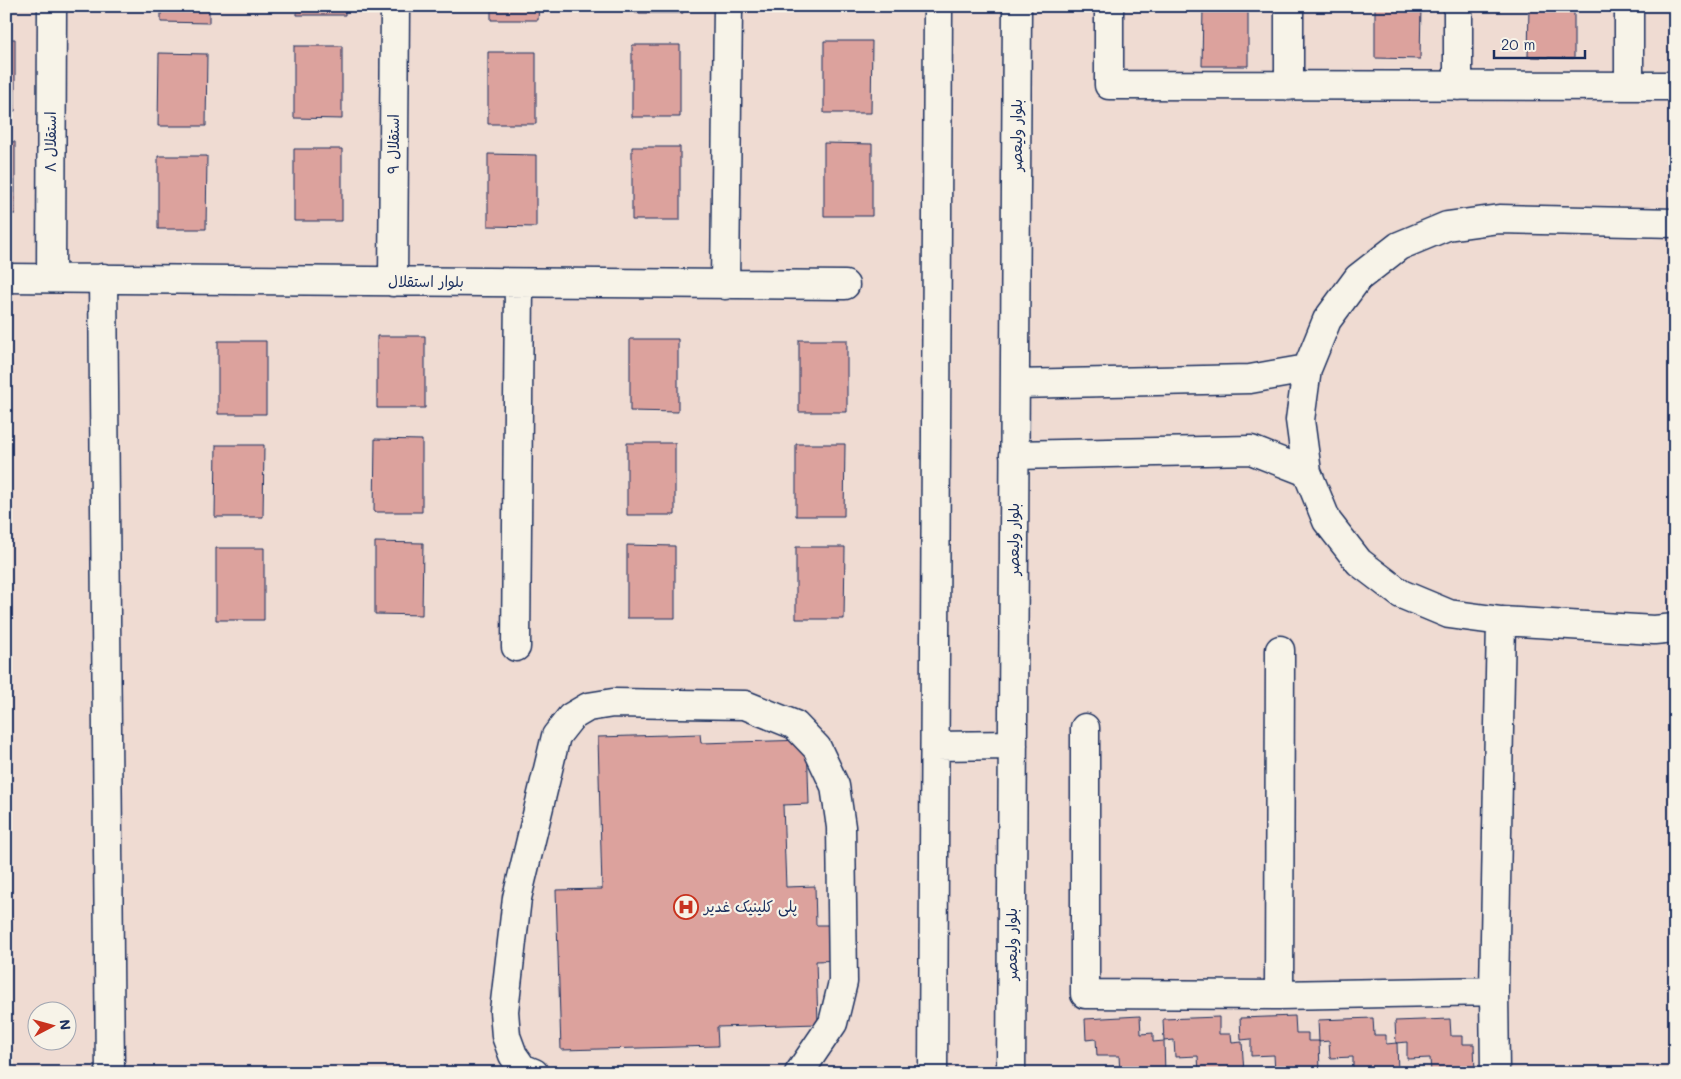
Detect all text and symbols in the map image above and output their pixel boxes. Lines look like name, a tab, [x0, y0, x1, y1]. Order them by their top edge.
scale bar	[1494, 28, 1585, 60]
text: 20 m	[1501, 34, 1535, 54]
street label: بلوار ولیعصر	[1006, 99, 1026, 173]
street label: استقلال ۸	[40, 111, 60, 173]
street label: استقلال ۹	[383, 114, 403, 174]
street label: بلوار استقلال	[388, 271, 464, 291]
street label: بلوار ولیعصر	[1003, 503, 1023, 577]
hospital icon: پلی کلینیک غدیر	[673, 894, 699, 920]
place label: پلی کلینیک غدیر	[702, 896, 797, 917]
street label: بلوار ولیعصر	[1001, 908, 1021, 982]
north arrow	[28, 1002, 78, 1052]
text: N	[55, 1018, 75, 1031]

